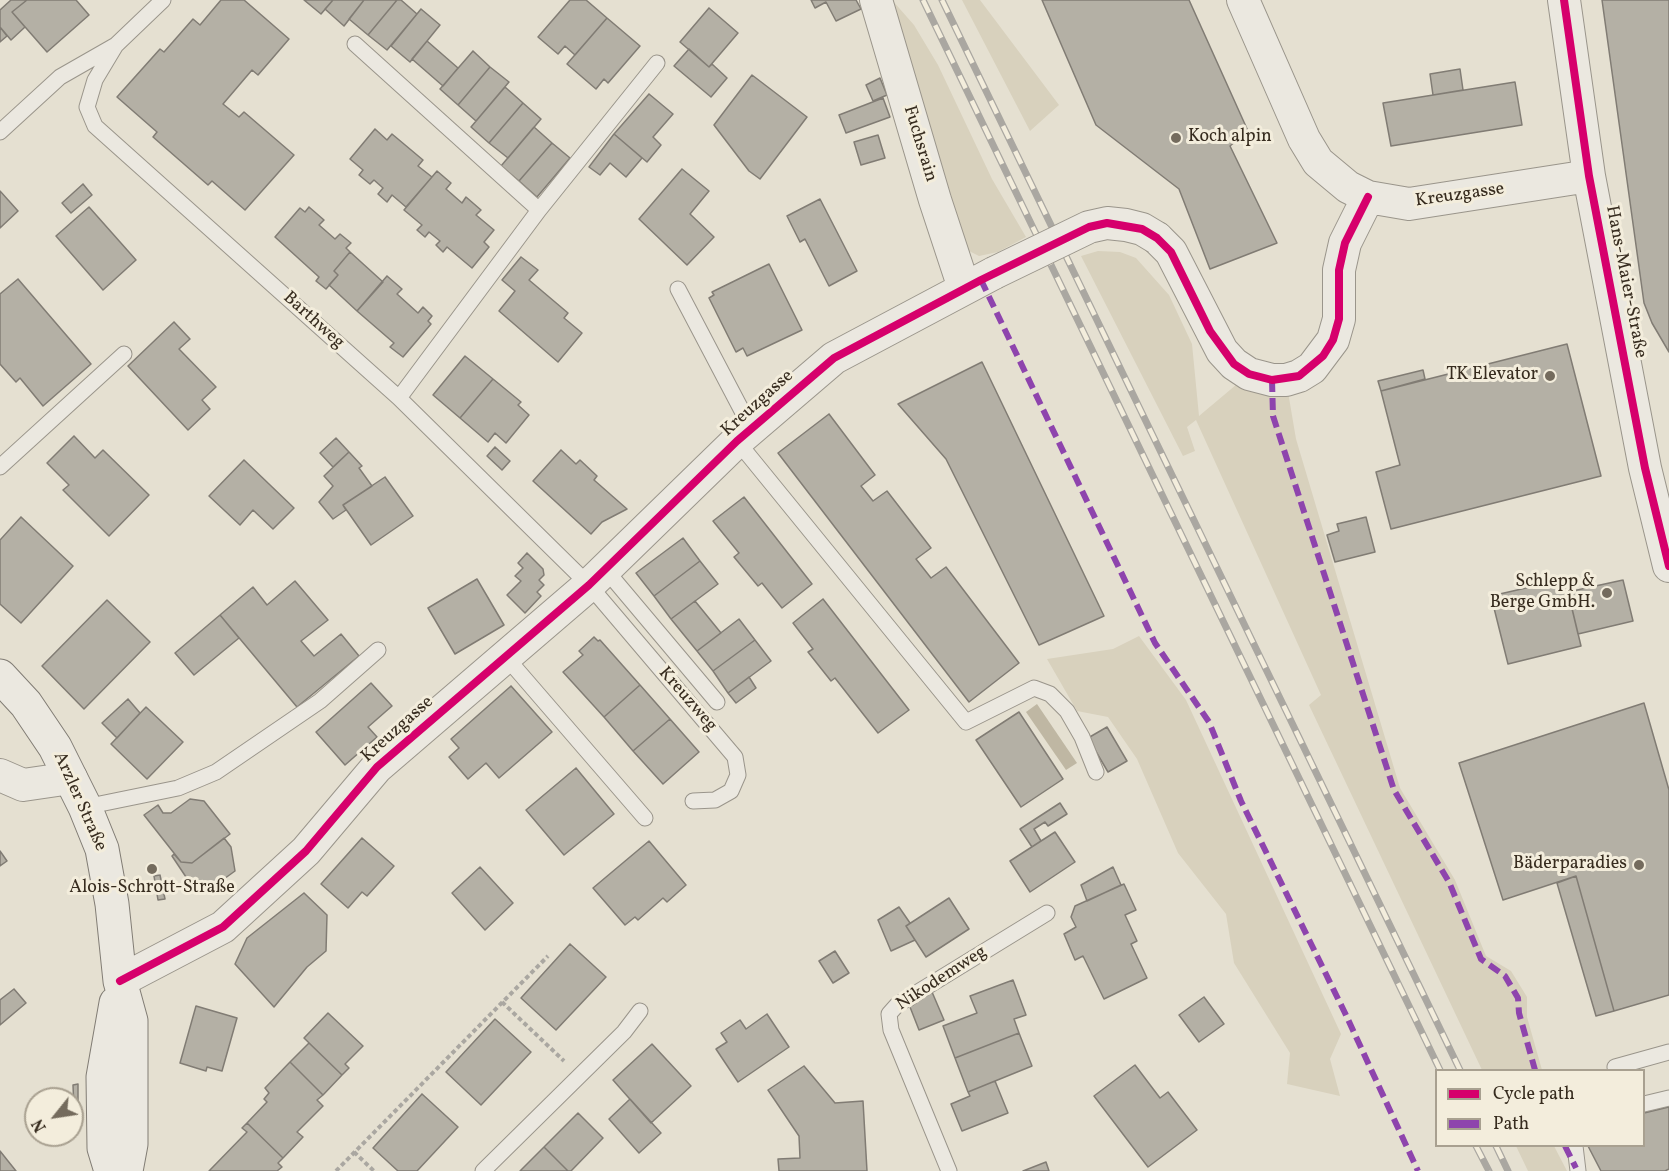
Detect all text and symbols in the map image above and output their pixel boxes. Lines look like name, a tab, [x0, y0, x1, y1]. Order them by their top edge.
street label: Fuchsrain	[897, 103, 941, 185]
place label: Koch alpin	[1188, 127, 1272, 149]
marker: Koch alpin	[1169, 131, 1183, 145]
street label: Kreuzgasse	[1414, 179, 1506, 213]
street label: Hans-Maier-Straße	[1600, 204, 1650, 360]
street label: Barthweg	[278, 288, 348, 354]
place label: TK Elevator	[1446, 365, 1538, 387]
street label: Kreuzgasse	[717, 366, 799, 442]
marker: TK Elevator	[1543, 369, 1557, 383]
place label: Schlepp & Berge GmbH.	[1490, 572, 1595, 614]
marker: Schlepp & Berge GmbH.	[1600, 586, 1614, 600]
street label: Kreuzweg	[653, 663, 721, 737]
street label: Kreuzgasse	[357, 692, 439, 768]
street label: Arzler Straße	[48, 749, 110, 855]
place label: Bäderparadies	[1513, 854, 1627, 876]
marker: Bäderparadies	[1632, 858, 1646, 872]
marker: Alois-Schrott-Straße	[145, 862, 159, 876]
place label: Alois-Schrott-Straße	[69, 878, 235, 900]
street label: Nikodemweg	[893, 942, 991, 1016]
legend	[1435, 1069, 1645, 1147]
text: Cycle path	[1493, 1082, 1575, 1107]
north arrow	[24, 1087, 84, 1147]
text: Path	[1493, 1112, 1529, 1137]
text: N	[28, 1114, 53, 1136]

